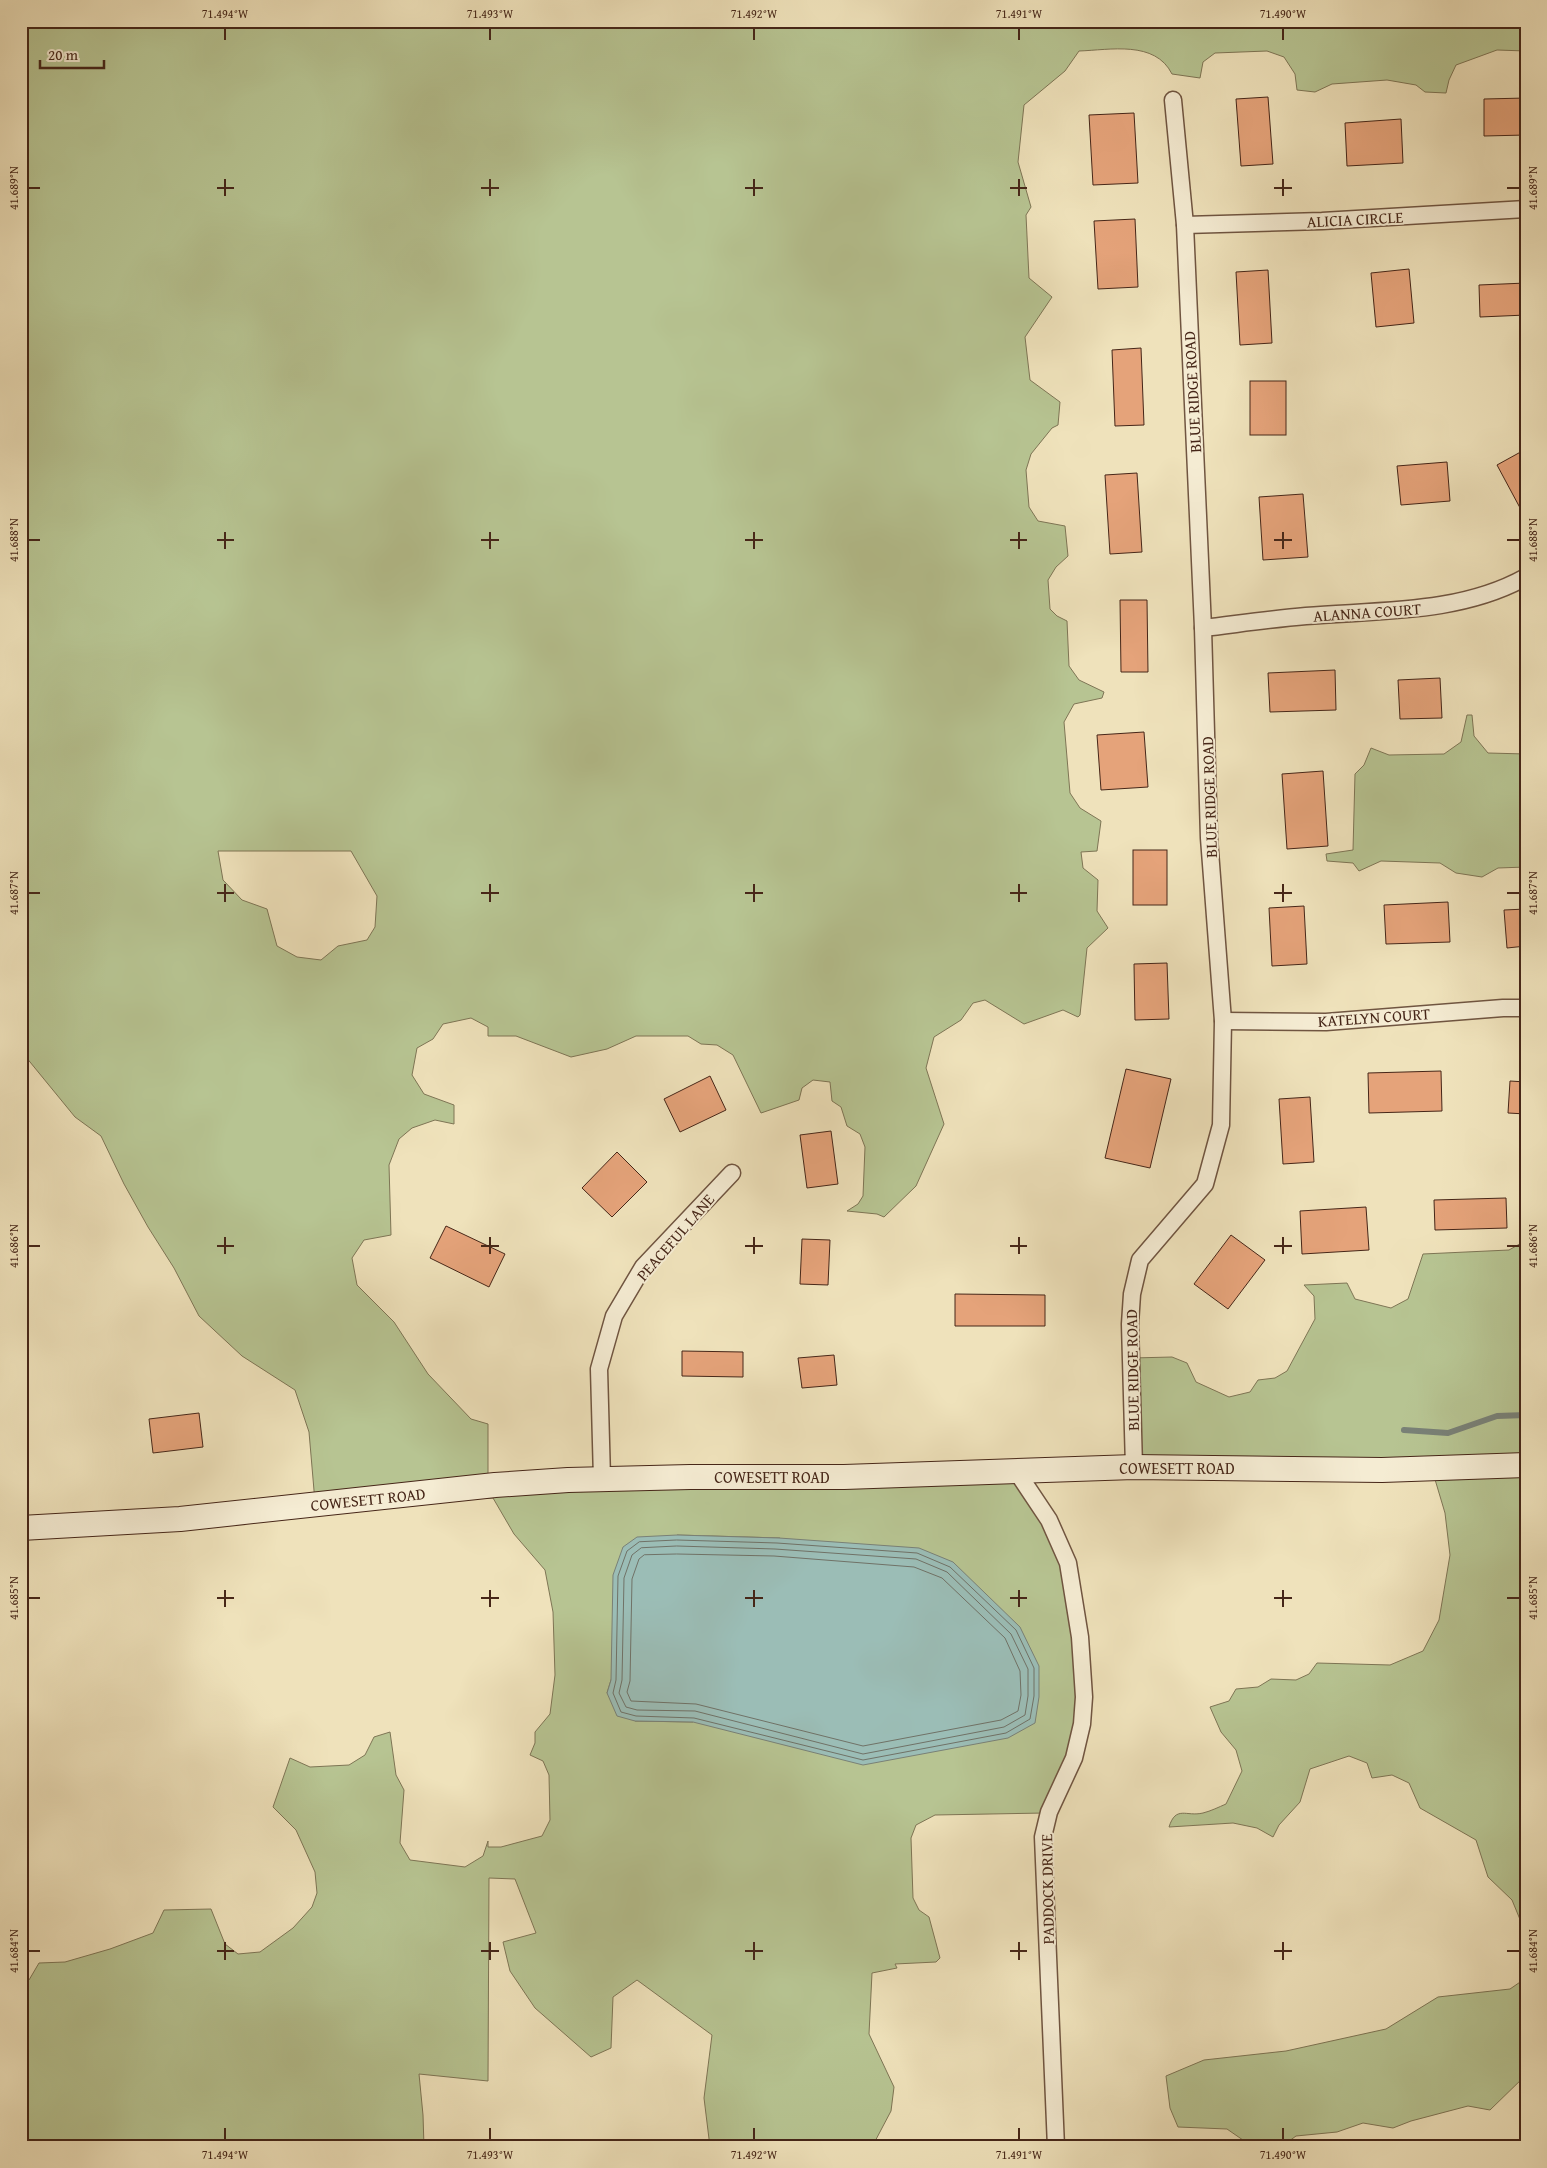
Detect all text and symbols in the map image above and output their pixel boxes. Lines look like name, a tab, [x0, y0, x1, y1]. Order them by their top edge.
text: 71.494°W	[202, 5, 249, 22]
text: 71.493°W	[467, 5, 514, 22]
text: 71.492°W	[731, 5, 778, 22]
text: 71.491°W	[996, 5, 1043, 22]
text: 71.490°W	[1260, 5, 1307, 22]
scale bar	[40, 38, 104, 70]
text: 20 m	[48, 44, 79, 65]
text: 41.689°N	[5, 166, 22, 210]
text: 41.689°N	[1524, 166, 1541, 210]
street label: ALICIA CIRCLE	[1306, 204, 1404, 234]
street label: BLUE RIDGE ROAD	[1177, 330, 1207, 453]
text: 41.688°N	[5, 518, 22, 562]
text: 41.688°N	[1524, 518, 1541, 562]
street label: ALANNA COURT	[1312, 596, 1422, 628]
street label: BLUE RIDGE ROAD	[1195, 735, 1223, 858]
text: 41.687°N	[5, 871, 22, 915]
text: 41.687°N	[1524, 871, 1541, 915]
street label: KATELYN COURT	[1317, 1001, 1431, 1033]
street label: PEACEFUL LANE	[630, 1188, 720, 1286]
text: 41.686°N	[5, 1224, 22, 1268]
text: 41.686°N	[1524, 1224, 1541, 1268]
street label: BLUE RIDGE ROAD	[1119, 1309, 1145, 1431]
street label: COWESETT ROAD	[1119, 1456, 1235, 1480]
street label: COWESETT ROAD	[714, 1465, 830, 1489]
street label: COWESETT ROAD	[309, 1481, 427, 1517]
text: 41.685°N	[5, 1576, 22, 1620]
text: 41.685°N	[1524, 1576, 1541, 1620]
street label: PADDOCK DRIVE	[1034, 1833, 1060, 1945]
text: 41.684°N	[5, 1929, 22, 1973]
text: 41.684°N	[1524, 1929, 1541, 1973]
text: 71.494°W	[202, 2146, 249, 2163]
text: 71.493°W	[467, 2146, 514, 2163]
text: 71.492°W	[731, 2146, 778, 2163]
text: 71.491°W	[996, 2146, 1043, 2163]
text: 71.490°W	[1260, 2146, 1307, 2163]

